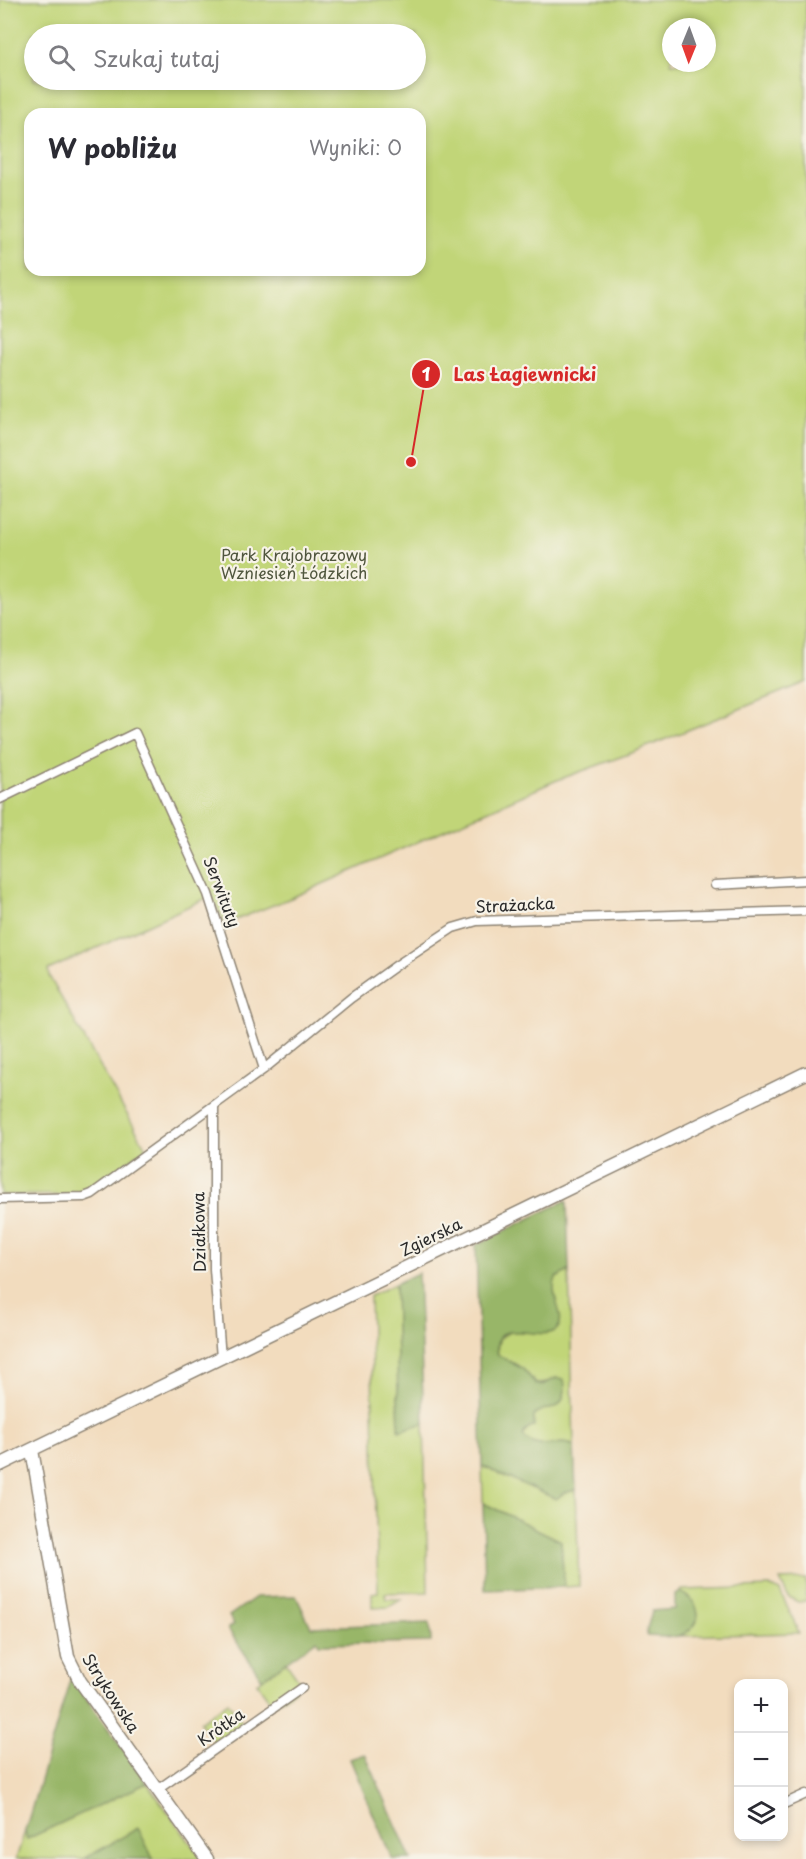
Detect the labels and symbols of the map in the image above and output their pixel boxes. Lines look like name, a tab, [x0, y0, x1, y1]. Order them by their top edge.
north arrow	[662, 18, 716, 72]
callout: Las Łagiewnicki	[411, 356, 609, 392]
text: 1	[422, 360, 431, 387]
text: Las Łagiewnicki	[454, 360, 596, 387]
park label: Park Krajobrazowy Wzniesień Łódzkich	[221, 542, 367, 584]
street label: Serwituty	[198, 853, 247, 931]
street label: Strażacka	[475, 890, 555, 918]
street label: Działkowa	[185, 1192, 211, 1272]
street label: Zgierska	[396, 1211, 465, 1261]
street label: Strykowska	[77, 1648, 147, 1737]
street label: Krótka	[192, 1701, 249, 1751]

